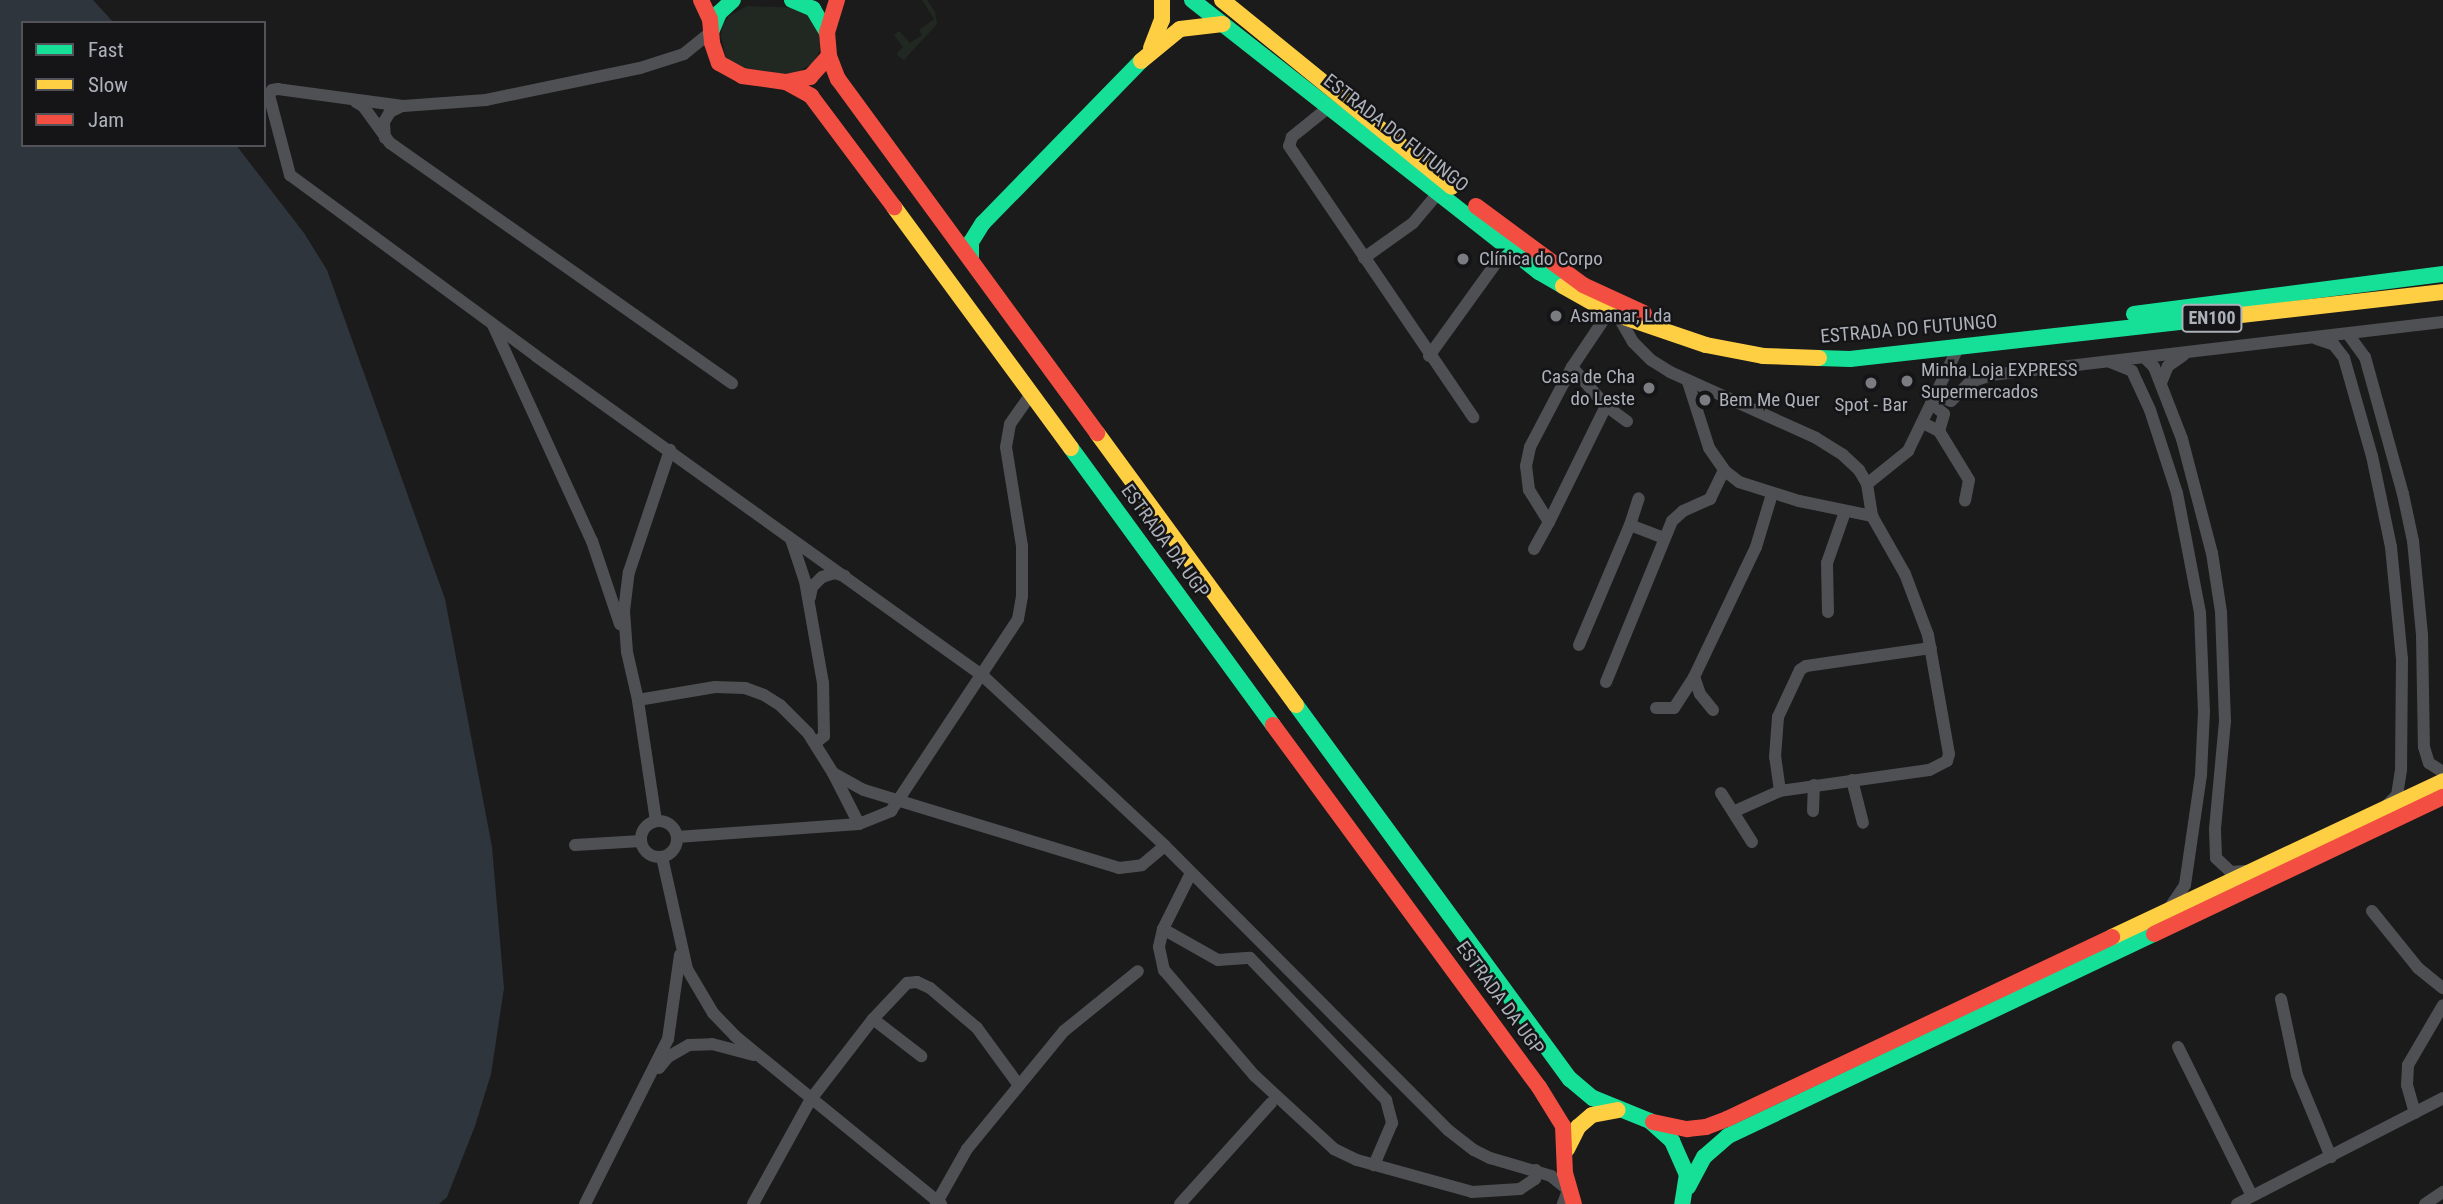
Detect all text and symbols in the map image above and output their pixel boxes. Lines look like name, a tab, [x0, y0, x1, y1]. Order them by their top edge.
legend	[21, 21, 266, 147]
text: Fast	[88, 38, 124, 62]
street label: ESTRADA DO FUTUNGO	[1319, 69, 1473, 197]
text: Slow	[88, 73, 128, 97]
text: Jam	[88, 108, 124, 132]
place label: Clínica do Corpo	[1479, 248, 1603, 270]
marker: Clínica do Corpo	[1453, 249, 1473, 269]
road number: EN100	[2180, 304, 2244, 332]
place label: Asmanar, Lda	[1570, 305, 1672, 327]
marker: Asmanar, Lda	[1548, 308, 1564, 324]
street label: ESTRADA DO FUTUNGO	[1820, 310, 1998, 348]
place label: Minha Loja EXPRESS Supermercados	[1921, 359, 2078, 403]
place label: Casa de Cha do Leste	[1541, 366, 1635, 410]
marker: Minha Loja EXPRESS Supermercados	[1899, 373, 1915, 389]
marker: Spot - Bar	[1863, 375, 1879, 391]
marker: Casa de Cha do Leste	[1641, 380, 1657, 396]
place label: Bem Me Quer	[1719, 389, 1820, 411]
marker: Bem Me Quer	[1697, 392, 1713, 408]
place label: Spot - Bar	[1834, 394, 1908, 416]
street label: ESTRADA DA UGP	[1116, 480, 1214, 602]
street label: ESTRADA DA UGP	[1451, 937, 1549, 1059]

